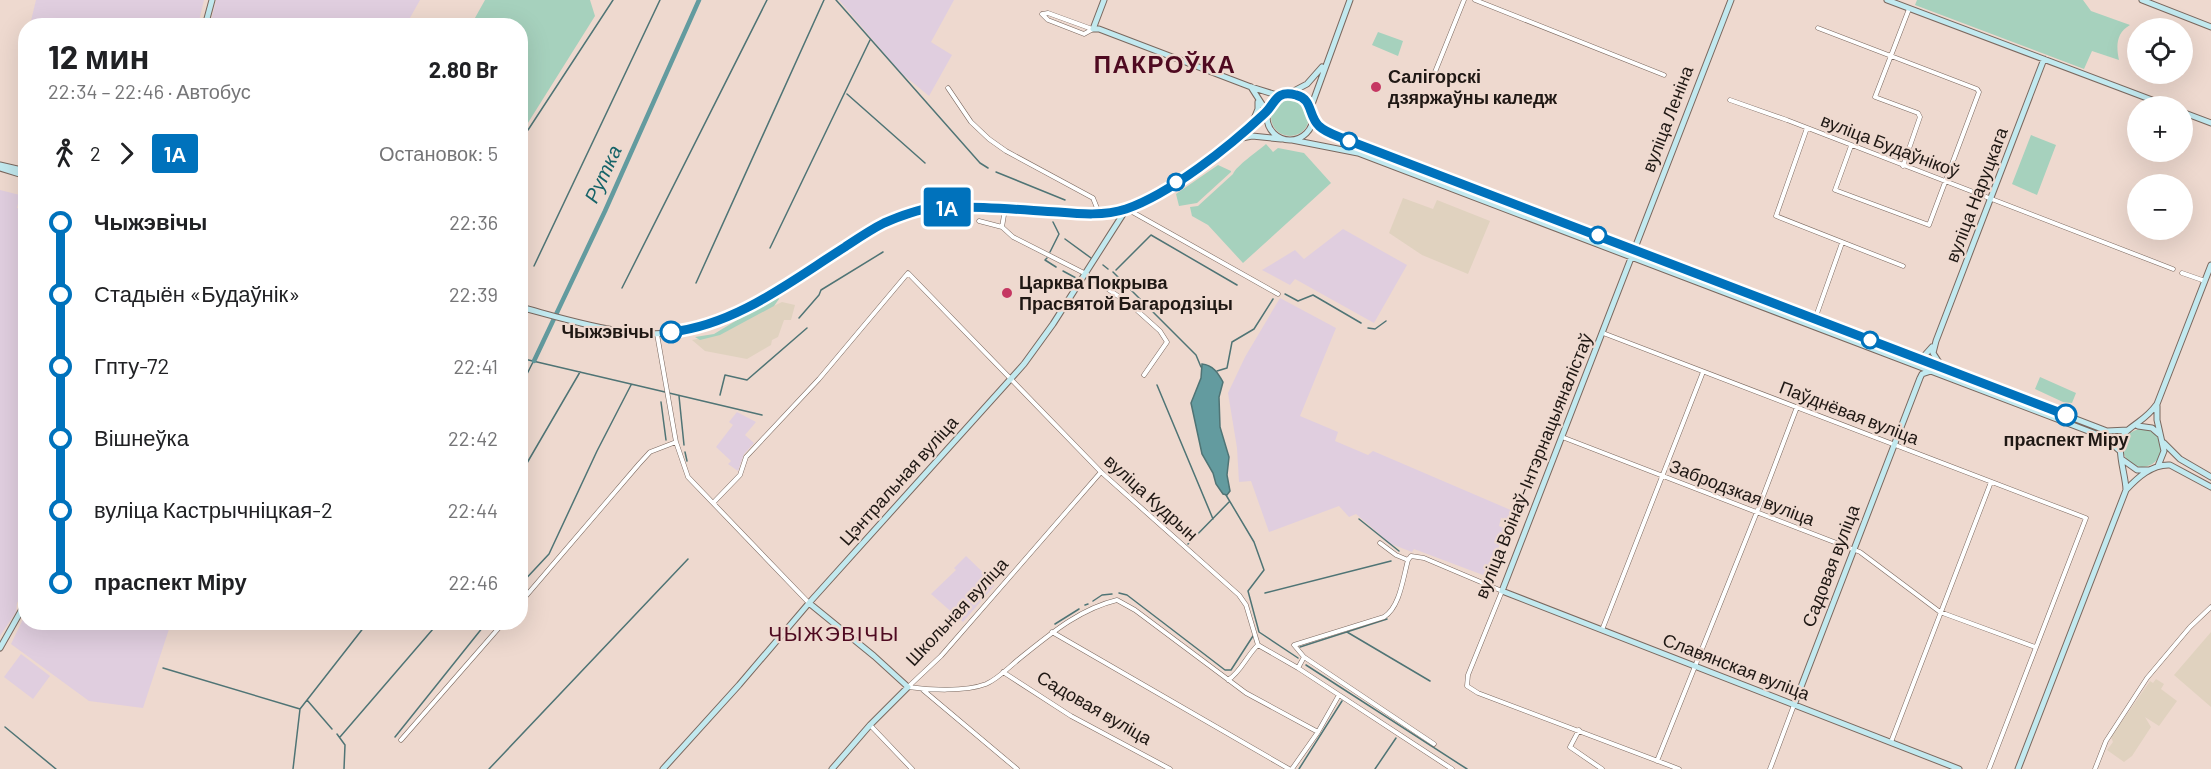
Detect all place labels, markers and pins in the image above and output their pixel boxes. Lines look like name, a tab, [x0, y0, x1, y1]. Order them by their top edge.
place label: Салігорскі дзяржаўны каледж	[1388, 65, 1557, 108]
marker: Салігорскі дзяржаўны каледж	[1369, 80, 1383, 94]
unlabelled marker	[1340, 132, 1358, 150]
unlabelled marker	[1167, 173, 1185, 191]
unlabelled marker	[1589, 226, 1607, 244]
place label: Царква Покрыва Прасвятой Багародзіцы	[1019, 271, 1233, 314]
marker: Царква Покрыва Прасвятой Багародзіцы	[1000, 286, 1014, 300]
place label: Чыжэвічы	[561, 320, 654, 342]
marker: Чыжэвічы	[660, 321, 682, 343]
unlabelled marker	[1861, 331, 1879, 349]
marker: праспект Міру	[2055, 404, 2077, 426]
place label: праспект Міру	[2004, 428, 2128, 450]

